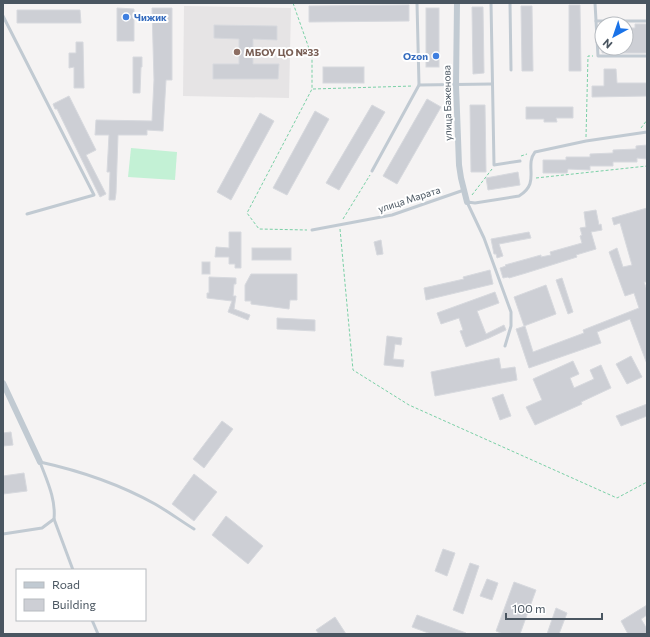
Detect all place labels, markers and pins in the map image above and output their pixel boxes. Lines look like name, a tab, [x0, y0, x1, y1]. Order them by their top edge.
place label: Чижик	[134, 11, 167, 23]
marker: Чижик	[121, 12, 131, 22]
place label: МБОУ ЦО №33	[245, 46, 319, 58]
marker: МБОУ ЦО №33	[232, 47, 242, 57]
place label: Ozon	[403, 50, 428, 62]
marker: Ozon	[431, 51, 441, 61]

